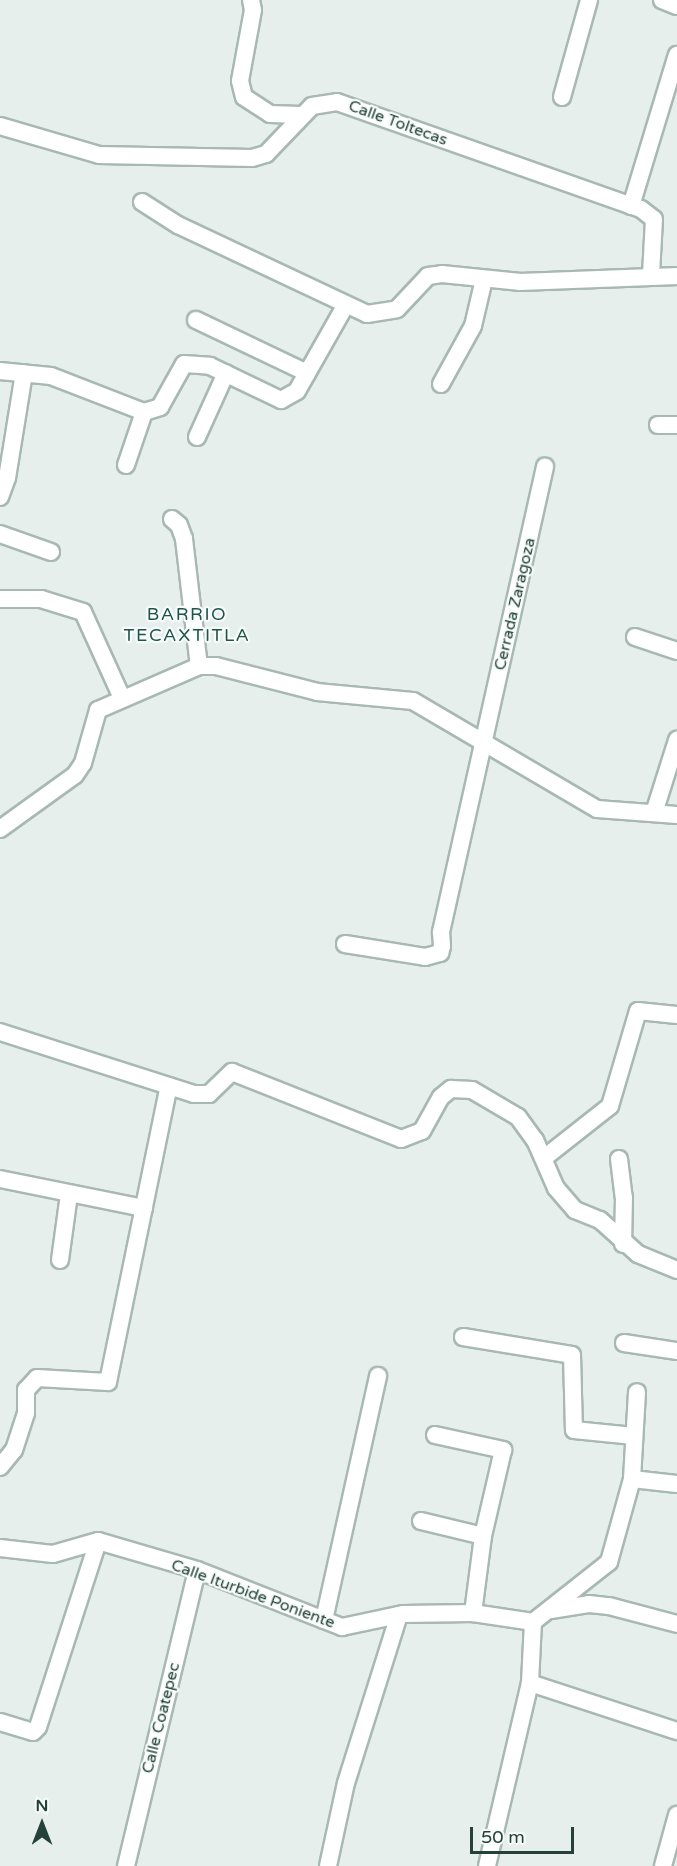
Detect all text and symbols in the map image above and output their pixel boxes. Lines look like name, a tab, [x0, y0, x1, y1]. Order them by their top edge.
street label: Calle Toltecas	[346, 96, 450, 150]
street label: Cerrada Zaragoza	[490, 536, 540, 672]
district label: BARRIO TECAXTITLA	[124, 604, 250, 646]
street label: Calle Iturbide Poniente	[169, 1555, 337, 1633]
street label: Calle Coatepec	[138, 1661, 184, 1775]
north arrow	[12, 1794, 72, 1854]
text: N	[36, 1796, 48, 1816]
scale bar	[473, 1815, 576, 1853]
text: 50 m	[481, 1826, 525, 1848]

